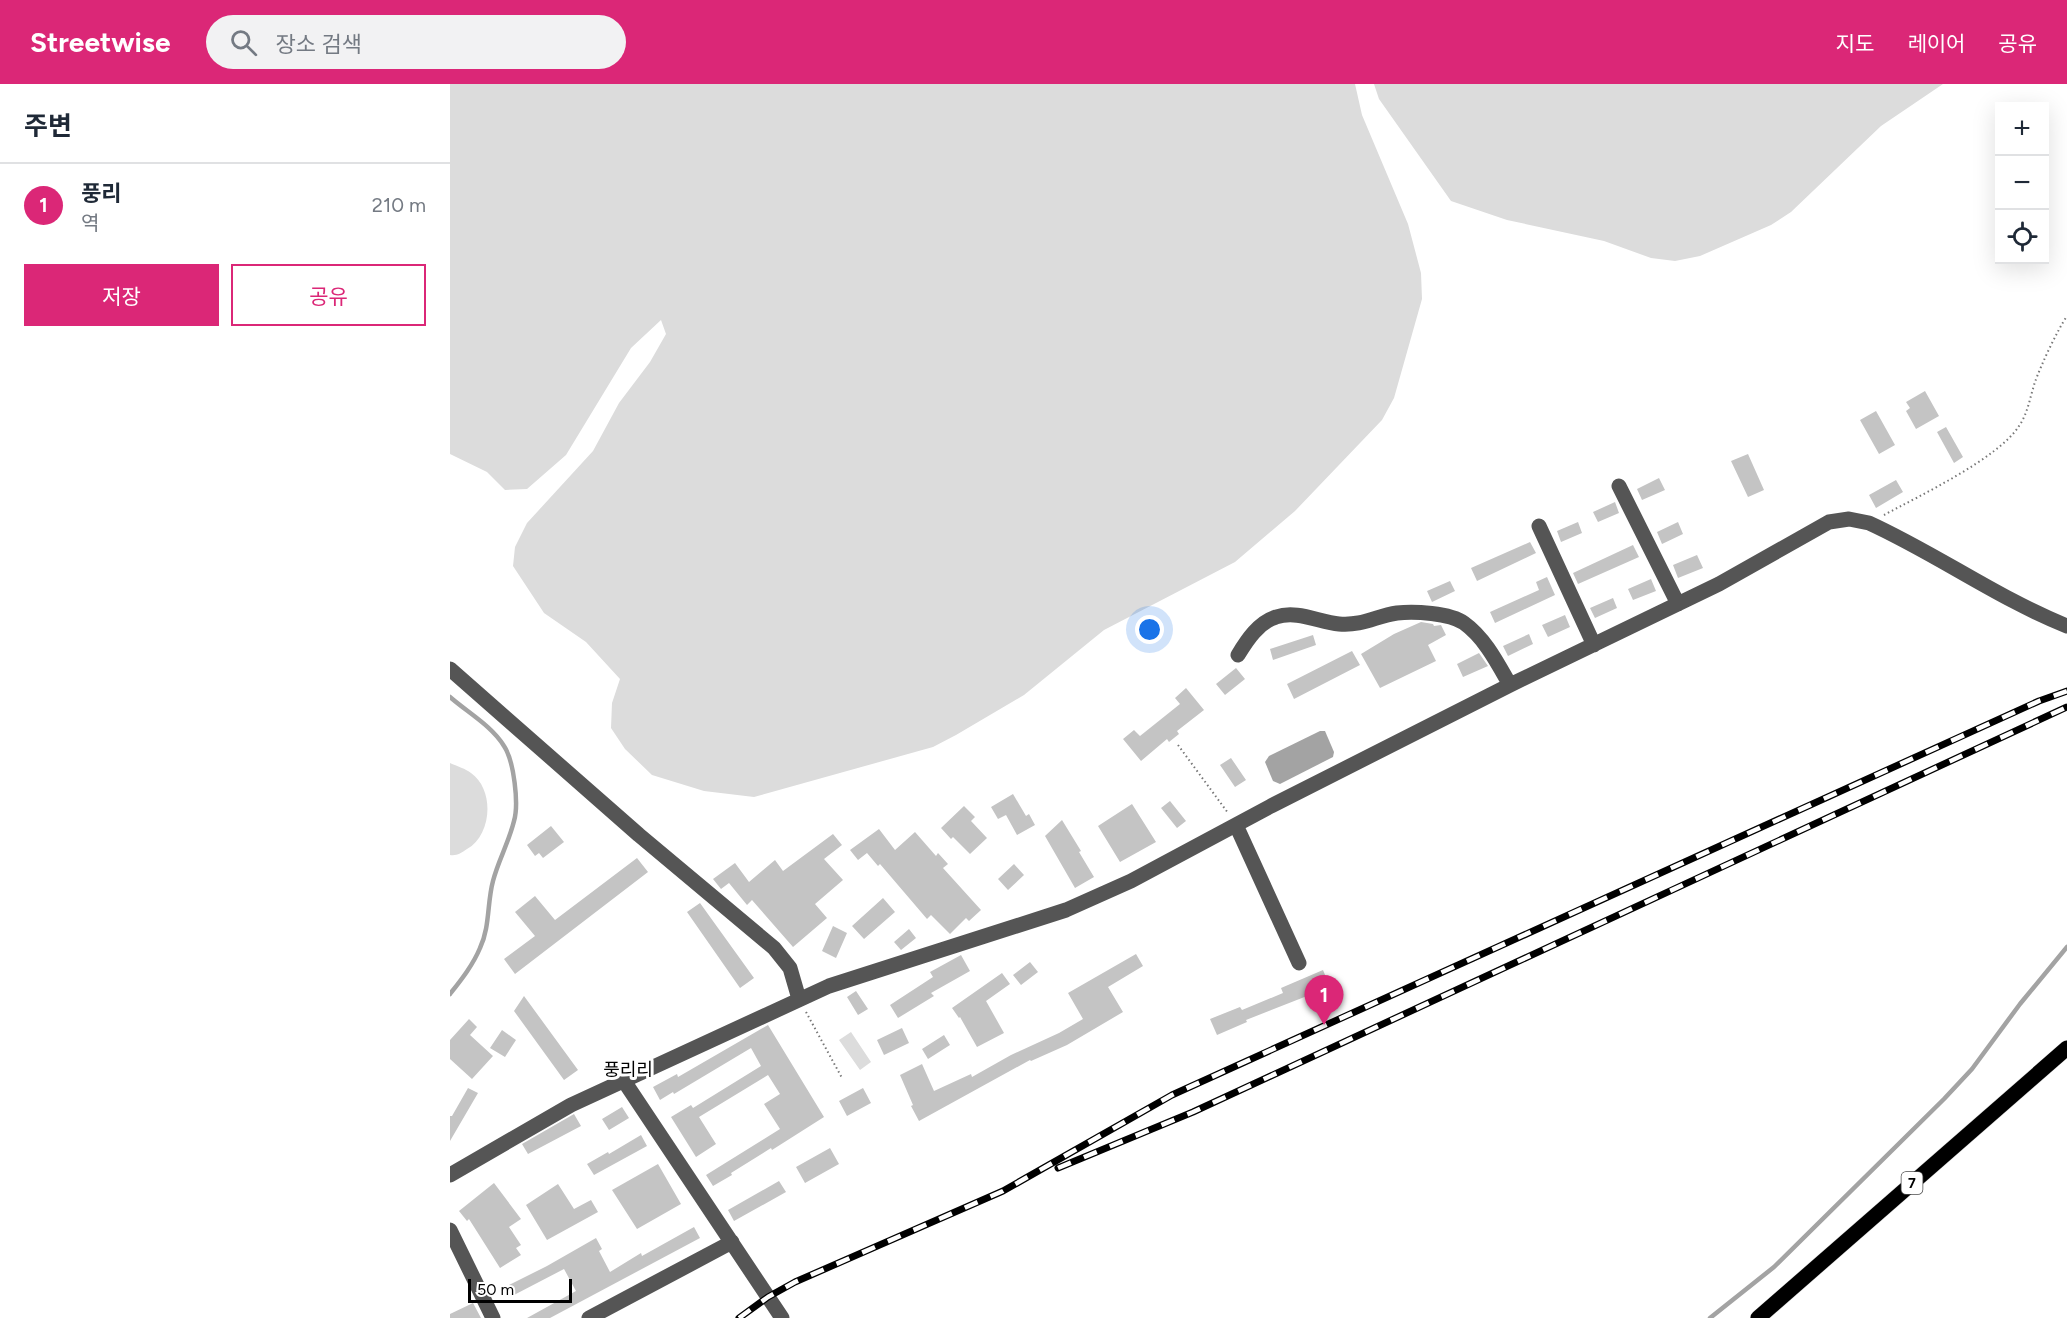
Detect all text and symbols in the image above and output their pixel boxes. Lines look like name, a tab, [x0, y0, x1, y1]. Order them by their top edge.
search box	[206, 15, 626, 69]
text: Streetwise	[30, 25, 170, 59]
icon: search	[227, 26, 260, 59]
text: 장소 검색	[275, 31, 362, 58]
text: 지도	[1836, 31, 1874, 56]
text: 레이어	[1907, 31, 1965, 56]
text: 공유	[1998, 31, 2037, 56]
map controls	[1995, 102, 2049, 264]
button: +	[1995, 102, 2049, 156]
text: 주변	[24, 110, 72, 142]
button: −	[1995, 156, 2049, 210]
text: 풍리	[81, 180, 121, 207]
text: 1	[39, 193, 48, 217]
text: 210 m	[372, 193, 426, 217]
button: locate	[1995, 210, 2049, 264]
text: 역	[81, 211, 99, 235]
button: 저장	[24, 264, 219, 326]
button: 공유	[231, 264, 426, 326]
your location	[1135, 615, 1164, 644]
pin: 1	[1304, 976, 1344, 1025]
district label: 풍리리	[603, 1059, 653, 1081]
road number: 7	[1902, 1172, 1922, 1194]
scale bar	[468, 1276, 572, 1304]
text: 50 m	[477, 1280, 514, 1299]

